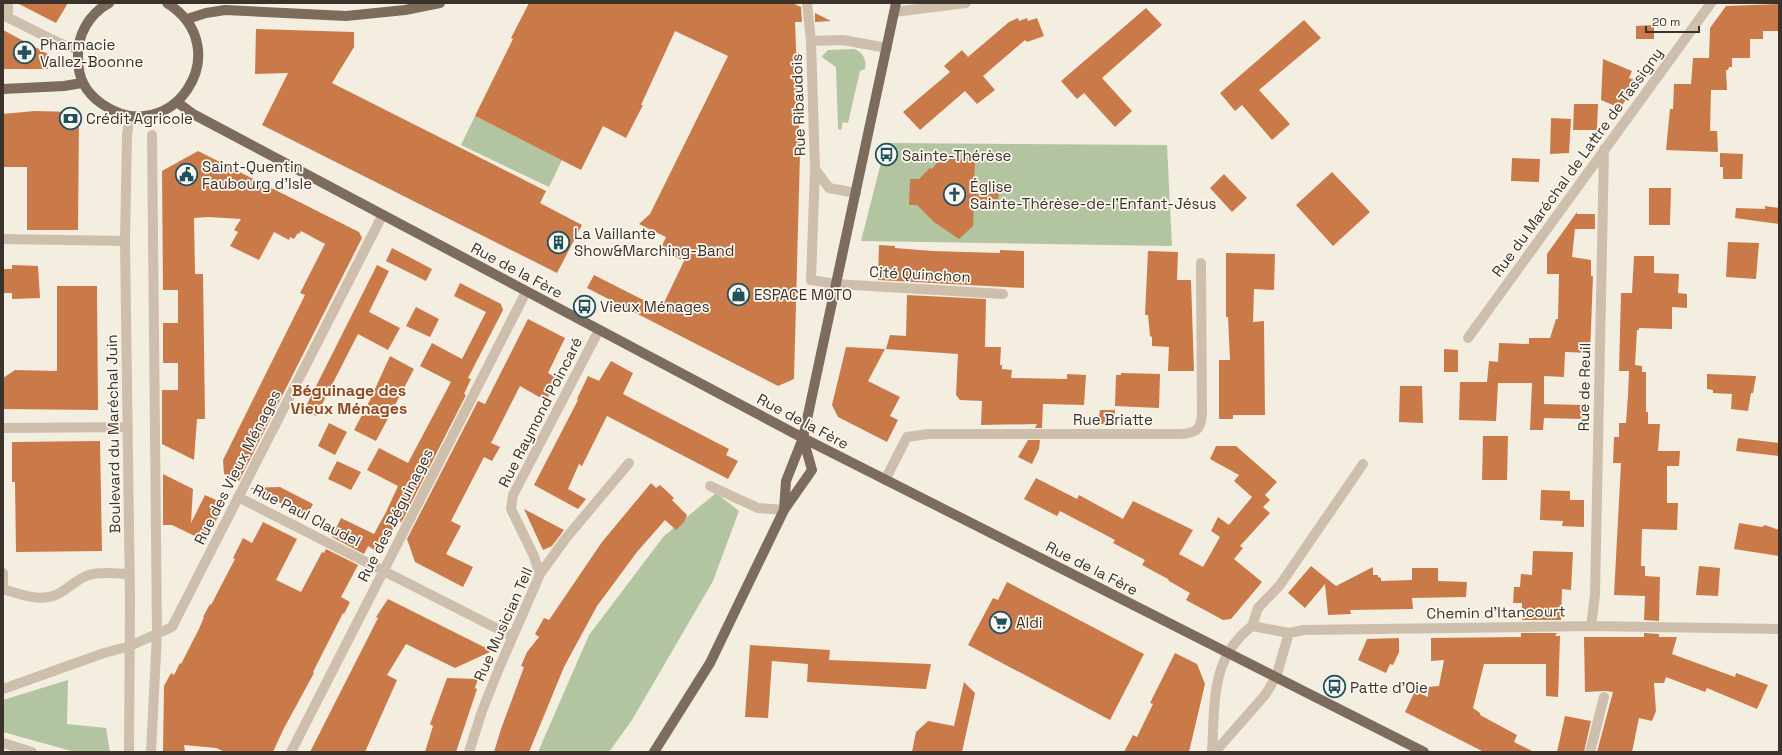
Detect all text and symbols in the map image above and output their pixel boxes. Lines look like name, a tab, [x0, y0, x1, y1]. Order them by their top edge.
scale bar	[1646, 8, 1699, 34]
text: 20 m	[1652, 14, 1680, 30]
place label: Pharmacie Vallez-Boonne	[40, 35, 143, 71]
pharmacy icon: Pharmacie Vallez-Boonne	[11, 40, 37, 66]
street label: Rue du Maréchal de Lattre de Tassigny	[1487, 44, 1667, 280]
street label: Rue Ribaudois	[787, 53, 809, 156]
bank icon: Crédit Agricole	[58, 105, 84, 131]
place label: Crédit Agricole	[86, 109, 193, 128]
bus stop icon: Sainte-Thérèse	[874, 142, 900, 168]
place label: Sainte-Thérèse	[902, 146, 1012, 165]
place label: Saint-Quentin Faubourg d'Isle	[202, 157, 312, 193]
public building icon: Saint-Quentin Faubourg d'Isle	[173, 162, 199, 188]
place label: Église Sainte-Thérèse-de-l'Enfant-Jésus	[970, 177, 1217, 213]
church icon: Église Sainte-Thérèse-de-l'Enfant-Jésus	[941, 182, 967, 208]
place label: La Vaillante Show&Marching-Band	[574, 224, 734, 260]
building icon: La Vaillante Show&Marching-Band	[546, 229, 572, 255]
street label: Rue de la Fère	[468, 238, 566, 302]
street label: Cité Quinchon	[869, 262, 971, 286]
shop icon: ESPACE MOTO	[725, 281, 751, 307]
place label: ESPACE MOTO	[754, 285, 852, 304]
bus stop icon: Vieux Ménages	[571, 293, 597, 319]
place label: Vieux Ménages	[600, 297, 710, 316]
street label: Boulevard du Maréchal Juin	[102, 334, 124, 534]
street label: Rue Raymond Poincaré	[494, 334, 586, 490]
street label: Rue de Reuil	[1574, 343, 1594, 431]
district label: Béguinage des Vieux Ménages	[291, 380, 407, 419]
street label: Rue des Vieux Ménages	[190, 386, 284, 548]
street label: Rue de la Fère	[754, 389, 852, 453]
street label: Rue Briatte	[1073, 410, 1153, 429]
street label: Rue des Béguinages	[353, 445, 437, 585]
street label: Rue Paul Claudel	[250, 480, 364, 550]
street label: Rue de la Fère	[1043, 537, 1141, 599]
street label: Rue Musician Tell	[469, 564, 537, 684]
street label: Chemin d'Itancourt	[1426, 601, 1566, 623]
supermarket icon: Aldi	[987, 609, 1013, 635]
place label: Aldi	[1016, 613, 1042, 632]
bus stop icon: Patte d'Oie	[1321, 674, 1347, 700]
place label: Patte d'Oie	[1350, 678, 1428, 697]

